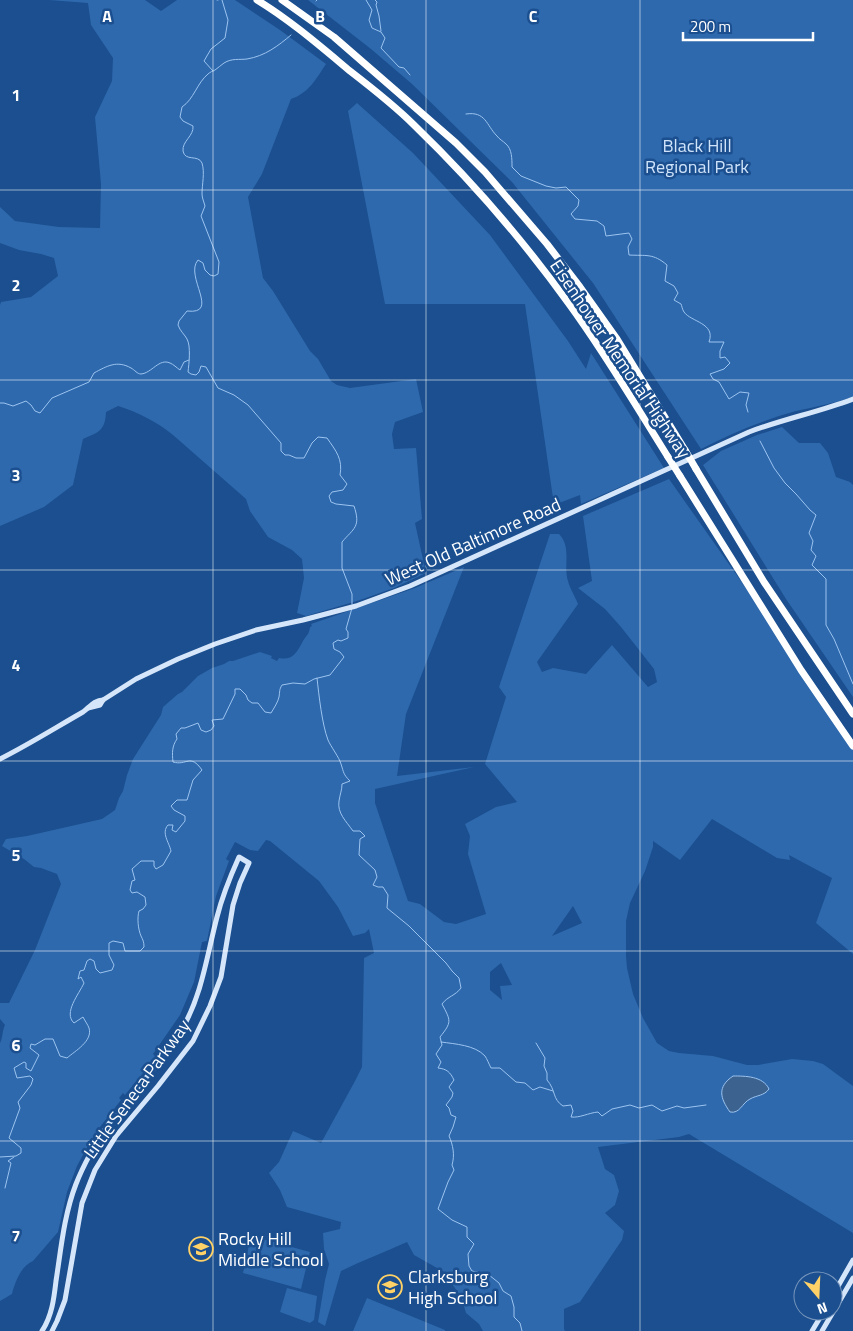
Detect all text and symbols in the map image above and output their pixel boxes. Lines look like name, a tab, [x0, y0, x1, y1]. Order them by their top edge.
text: A	[102, 4, 112, 28]
text: B	[315, 4, 325, 28]
text: C	[529, 4, 538, 28]
scale bar	[683, 10, 813, 42]
text: 200 m	[690, 15, 731, 38]
text: 1	[12, 83, 20, 107]
park label: Black Hill Regional Park	[645, 132, 749, 180]
street label: Eisenhower Memorial Highway	[543, 254, 698, 464]
text: 2	[12, 273, 20, 297]
text: 3	[12, 463, 20, 487]
street label: West Old Baltimore Road	[381, 491, 565, 593]
text: 4	[12, 653, 21, 677]
text: 5	[12, 843, 21, 867]
street label: Little Seneca Parkway	[77, 1013, 197, 1164]
text: 6	[12, 1033, 21, 1057]
text: 7	[12, 1224, 20, 1248]
place label: Rocky Hill Middle School	[218, 1225, 324, 1273]
school or university icon: Rocky Hill Middle School	[188, 1236, 214, 1262]
place label: Clarksburg High School	[408, 1263, 497, 1311]
north arrow	[793, 1271, 843, 1321]
school or university icon: Clarksburg High School	[377, 1274, 403, 1300]
text: N	[814, 1297, 830, 1320]

